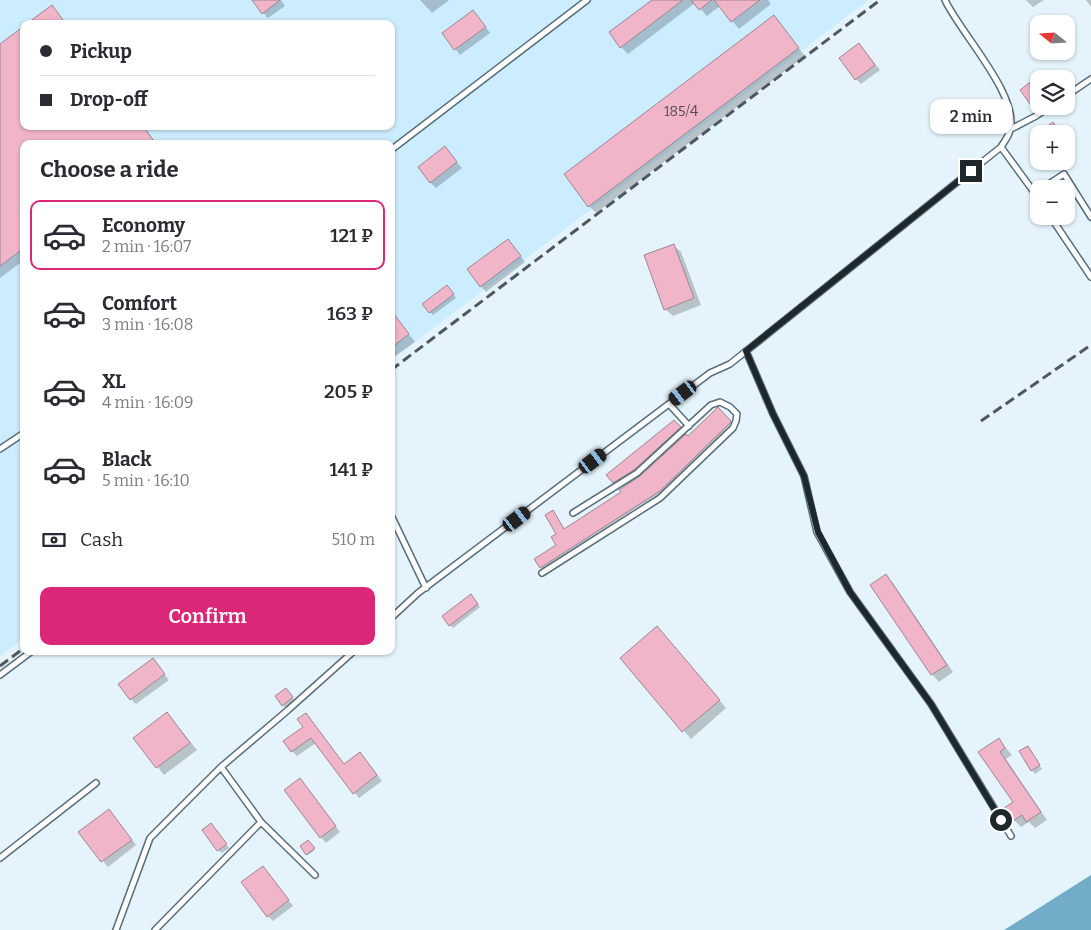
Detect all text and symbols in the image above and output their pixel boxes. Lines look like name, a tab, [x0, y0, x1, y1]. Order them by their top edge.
north arrow	[1030, 15, 1075, 60]
map controls	[1030, 15, 1075, 225]
text: Pickup	[70, 40, 132, 63]
button: layers	[1030, 70, 1075, 115]
text: Drop-off	[70, 88, 148, 111]
callout: 2 min	[930, 99, 1012, 134]
house number: 185/4	[664, 103, 698, 120]
text: 2 min	[950, 107, 992, 126]
button: +	[1030, 125, 1075, 170]
text: Choose a ride	[40, 156, 179, 183]
route end	[960, 160, 982, 182]
button: −	[1030, 180, 1075, 225]
icon: car	[42, 213, 87, 258]
text: Economy	[102, 214, 185, 237]
text: 121 ₽	[330, 224, 373, 247]
text: 2 min · 16:07	[102, 237, 191, 256]
icon: car	[42, 291, 87, 336]
text: Comfort	[102, 292, 177, 315]
text: 163 ₽	[327, 302, 373, 325]
text: 3 min · 16:08	[102, 315, 193, 334]
icon: car	[42, 369, 87, 414]
text: XL	[102, 370, 126, 393]
car	[666, 378, 699, 408]
text: 205 ₽	[324, 380, 373, 403]
text: 4 min · 16:09	[102, 393, 193, 412]
car	[576, 446, 609, 476]
icon: car	[42, 447, 87, 492]
text: Black	[102, 448, 152, 471]
text: 141 ₽	[330, 458, 373, 481]
text: 5 min · 16:10	[102, 471, 190, 490]
car	[500, 504, 533, 534]
icon: cash	[40, 526, 68, 554]
text: Cash	[80, 528, 123, 551]
text: 510 m	[331, 530, 375, 549]
button: Confirm	[40, 587, 375, 645]
route start	[990, 809, 1012, 831]

